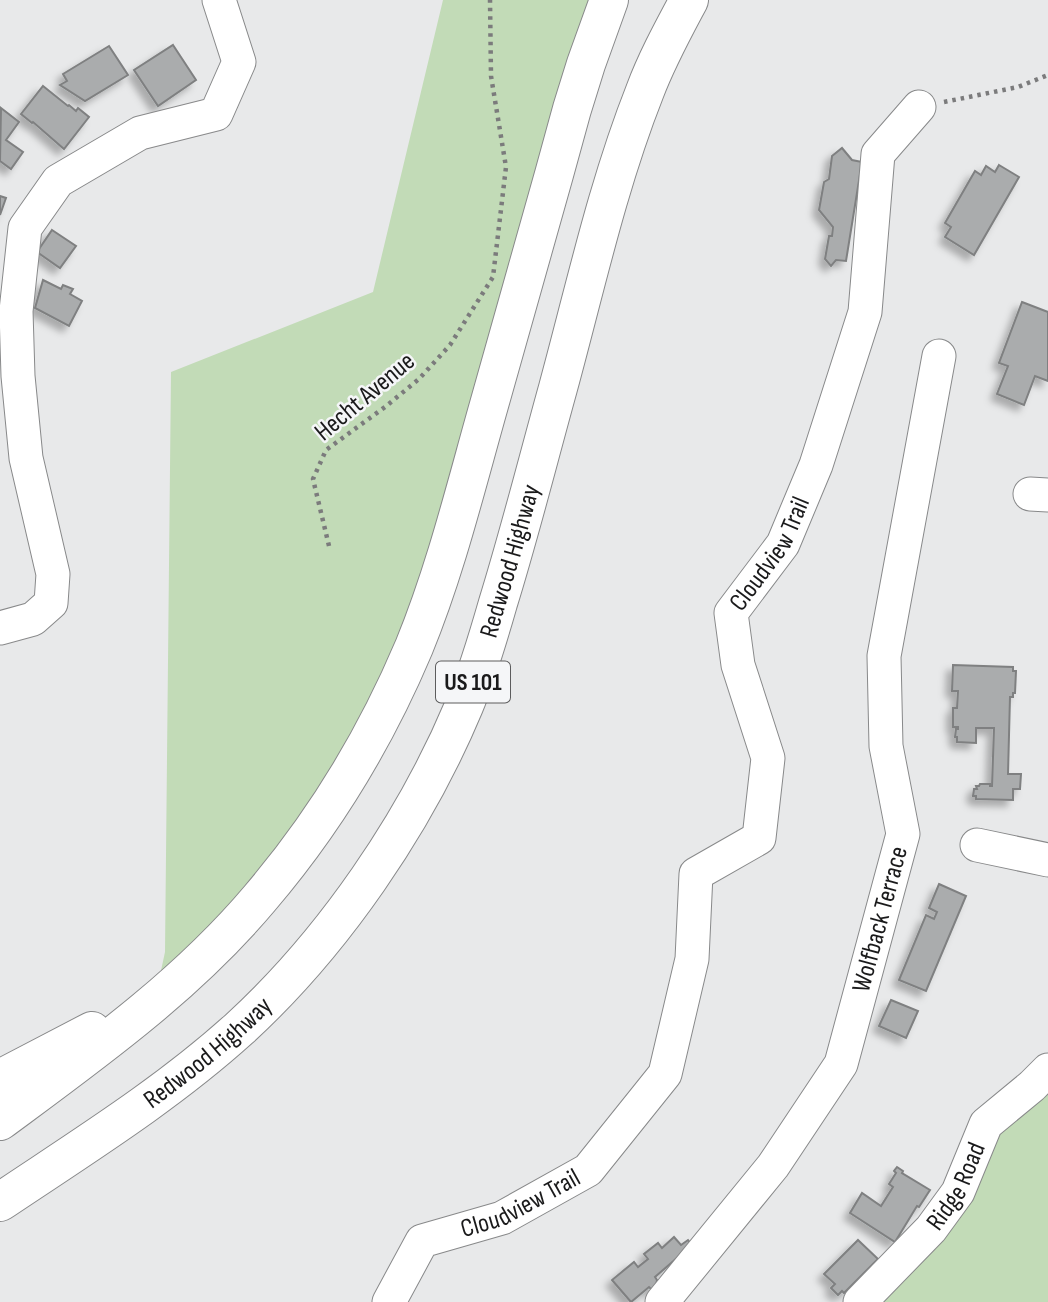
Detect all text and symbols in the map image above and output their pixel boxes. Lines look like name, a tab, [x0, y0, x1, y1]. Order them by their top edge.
street label: Hecht Avenue	[309, 346, 421, 448]
street label: Redwood Highway	[473, 481, 547, 641]
street label: Cloudview Trail	[723, 492, 816, 617]
road number: US 101	[436, 662, 510, 702]
street label: Wolfback Terrace	[846, 843, 914, 996]
street label: Redwood Highway	[138, 991, 278, 1115]
street label: Ridge Road	[920, 1138, 992, 1236]
street label: Cloudview Trail	[457, 1162, 586, 1245]

